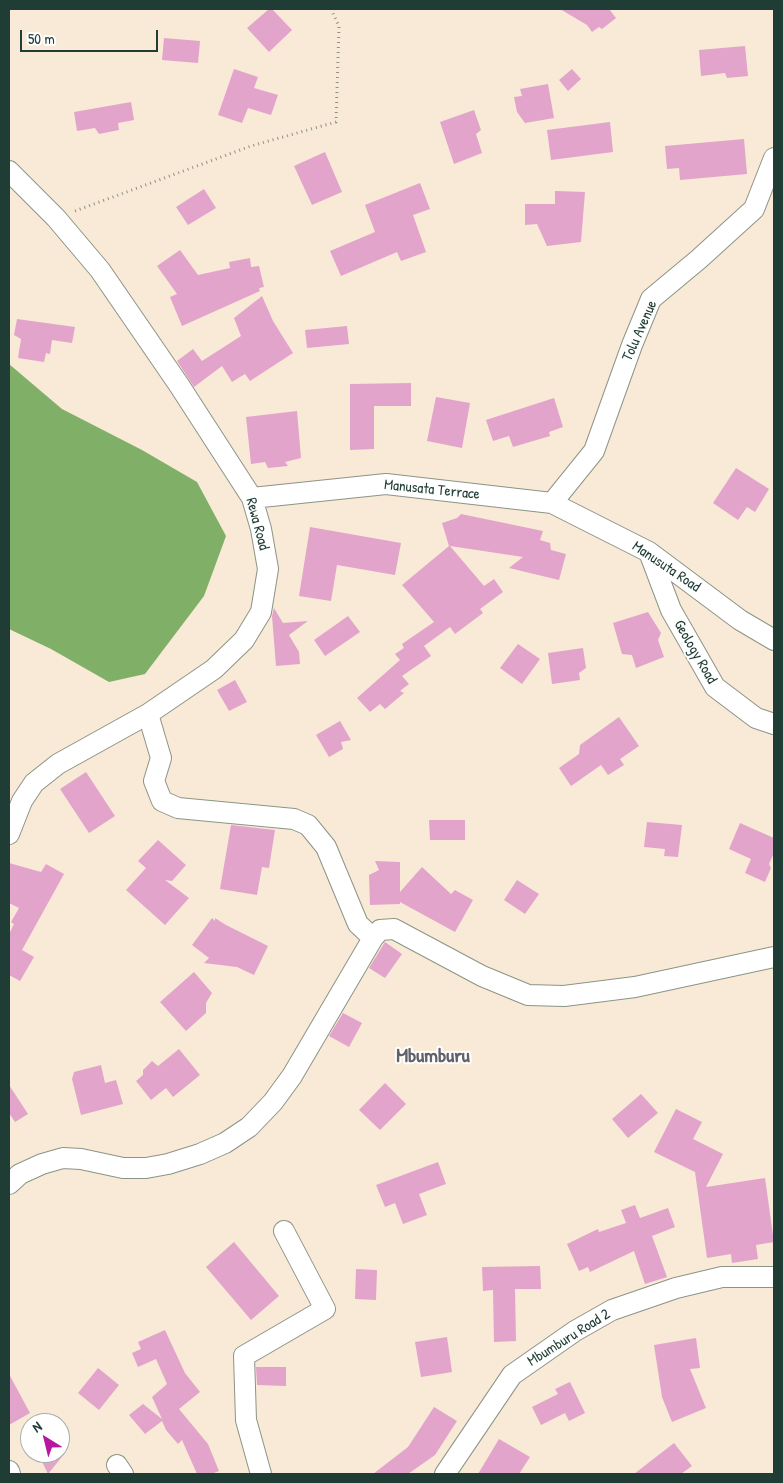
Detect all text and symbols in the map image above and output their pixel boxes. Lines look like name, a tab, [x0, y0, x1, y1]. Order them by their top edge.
scale bar	[22, 20, 160, 52]
text: 50 m	[28, 28, 55, 49]
street label: Tolu Avenue	[619, 298, 661, 364]
street label: Manusata Terrace	[383, 476, 481, 504]
street label: Rewa Road	[241, 496, 273, 552]
street label: Manusuta Road	[628, 538, 704, 596]
street label: Geology Road	[670, 617, 720, 687]
district label: Mbumburu	[396, 1045, 470, 1069]
street label: Mbumburu Road 2	[524, 1306, 614, 1370]
north arrow	[20, 1413, 70, 1463]
text: N	[28, 1416, 45, 1436]

